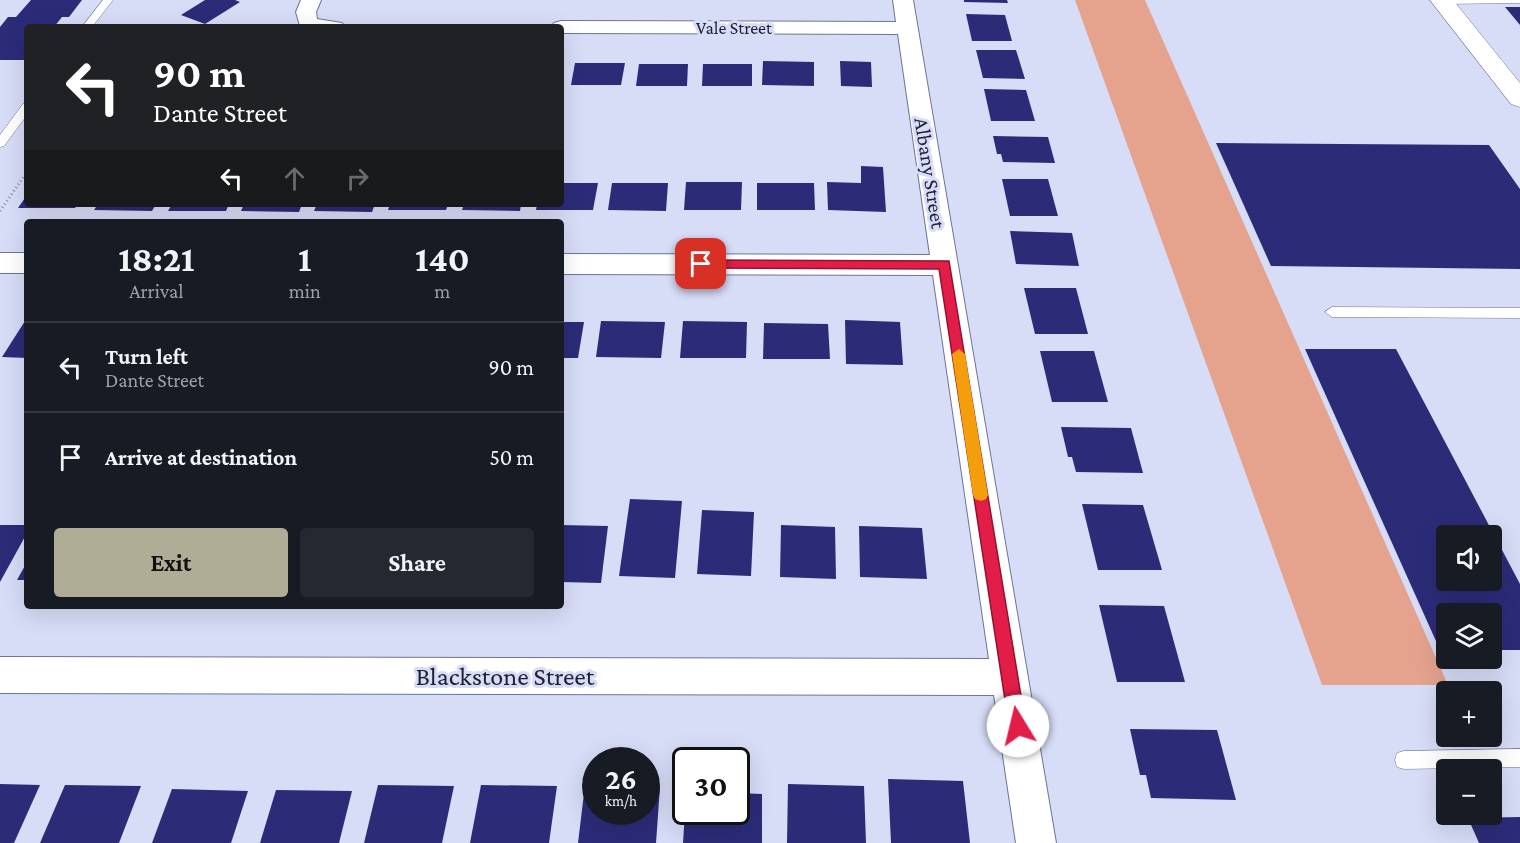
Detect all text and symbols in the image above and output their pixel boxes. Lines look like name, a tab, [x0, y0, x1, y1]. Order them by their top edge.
street label: Vale Street	[696, 18, 773, 38]
icon: left	[54, 48, 132, 126]
text: 90 m	[153, 49, 245, 96]
text: Dante Street	[153, 98, 287, 128]
street label: Albany Street	[909, 116, 951, 231]
icon: left	[215, 162, 248, 195]
icon: ahead	[278, 162, 311, 195]
icon: right	[341, 162, 374, 195]
pin	[675, 238, 726, 289]
text: 18:21	[118, 239, 194, 279]
text: 1	[298, 239, 311, 279]
text: 140	[415, 239, 470, 279]
icon: arrive	[684, 247, 717, 280]
text: Arrival	[129, 280, 184, 302]
text: min	[289, 280, 321, 302]
text: m	[434, 280, 450, 302]
text: Turn left	[105, 344, 188, 369]
icon: left	[54, 351, 87, 384]
text: 90 m	[489, 355, 534, 380]
text: Dante Street	[105, 369, 204, 391]
icon: arrive	[54, 441, 87, 474]
text: Arrive at destination	[105, 445, 297, 470]
text: 50 m	[489, 445, 534, 470]
map controls	[1436, 525, 1502, 825]
button: sound	[1436, 525, 1502, 591]
button: Exit	[54, 528, 288, 597]
button: Share	[300, 528, 534, 597]
button: layers	[1436, 603, 1502, 669]
street label: Blackstone Street	[416, 662, 595, 691]
button: +	[1436, 681, 1502, 747]
position arrow	[986, 694, 1050, 758]
speed limit sign: 30	[672, 747, 750, 825]
button: −	[1436, 759, 1502, 825]
text: 26	[605, 762, 637, 795]
text: km/h	[605, 793, 637, 809]

